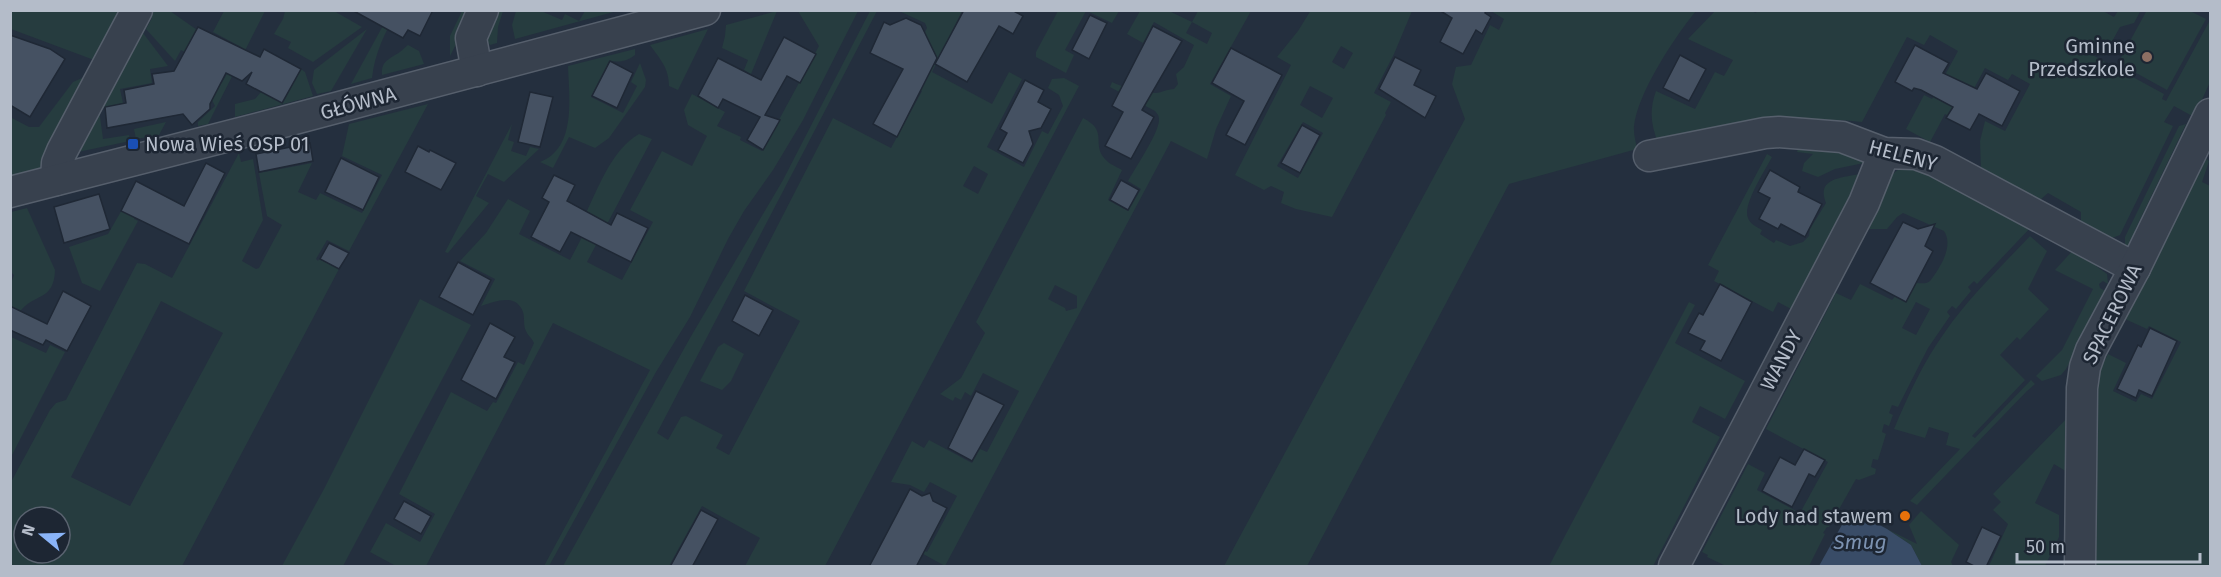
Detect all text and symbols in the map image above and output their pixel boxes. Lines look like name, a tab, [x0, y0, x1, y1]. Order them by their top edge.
place label: Gminne Przedszkole	[2028, 34, 2135, 81]
marker: Gminne Przedszkole	[2140, 50, 2154, 64]
street label: GŁÓWNA	[317, 81, 399, 125]
place label: Nowa Wieś OSP 01	[145, 132, 309, 156]
street label: HELENY	[1866, 134, 1940, 176]
marker: Nowa Wieś OSP 01	[126, 137, 140, 151]
street label: SPACEROWA	[2077, 260, 2147, 368]
street label: WANDY	[1755, 326, 1807, 394]
place label: Lody nad stawem	[1735, 504, 1893, 528]
north arrow	[12, 505, 72, 565]
marker: Lody nad stawem	[1898, 509, 1912, 523]
text: N	[18, 522, 39, 538]
scale bar	[2017, 526, 2200, 564]
water label: Smug	[1832, 529, 1887, 555]
text: 50 m	[2026, 536, 2065, 558]

